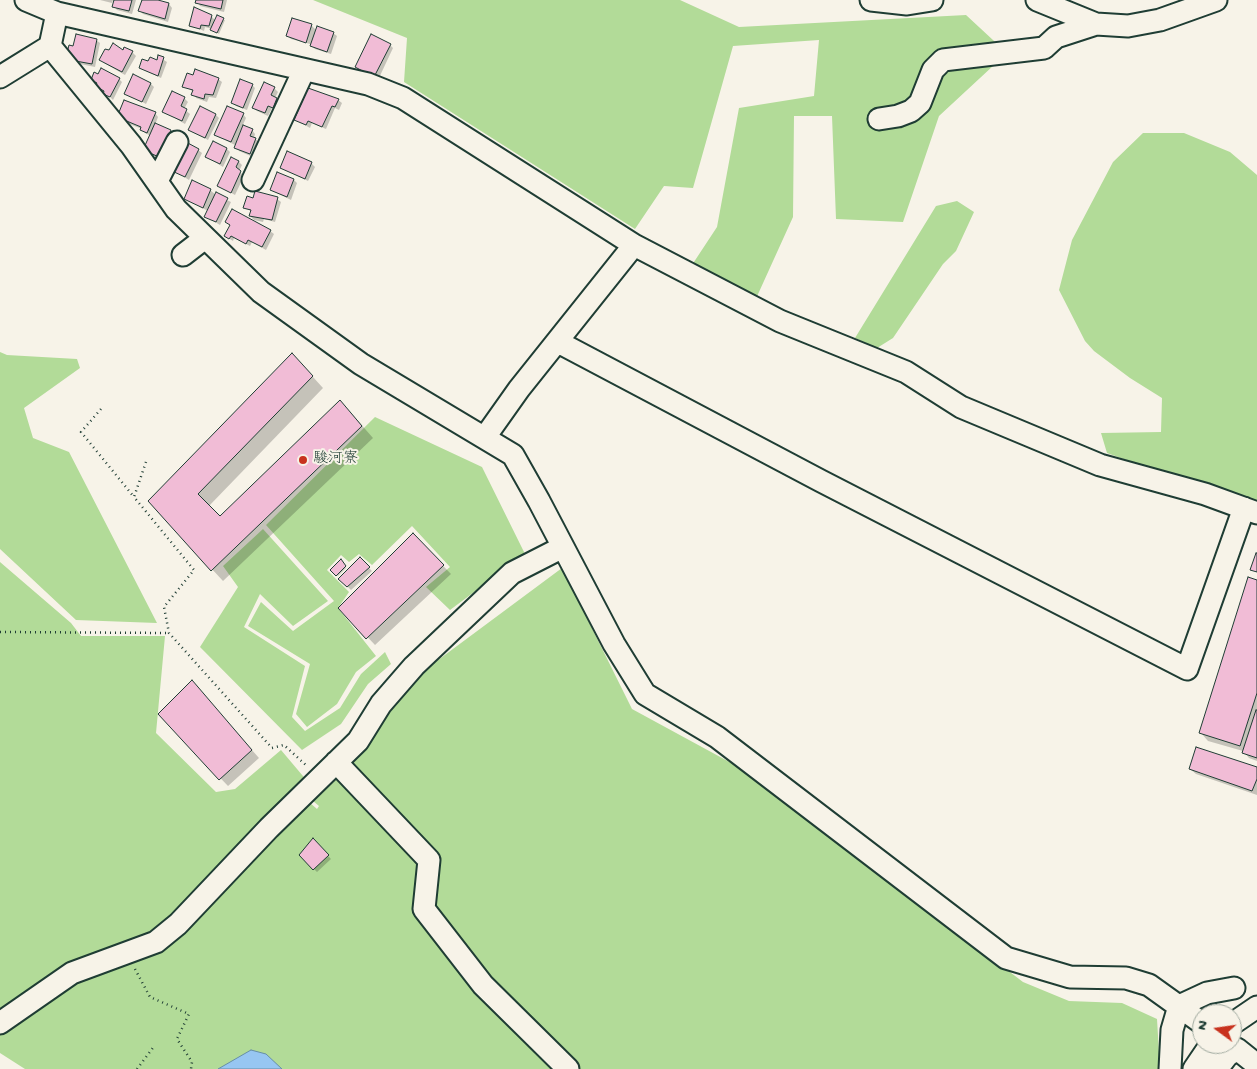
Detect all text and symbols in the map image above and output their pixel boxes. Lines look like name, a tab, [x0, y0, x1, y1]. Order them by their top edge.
place label: 駿河寮	[313, 451, 358, 469]
marker: 駿河寮	[297, 454, 309, 466]
north arrow	[1192, 1004, 1242, 1054]
text: N	[1194, 1019, 1212, 1032]

